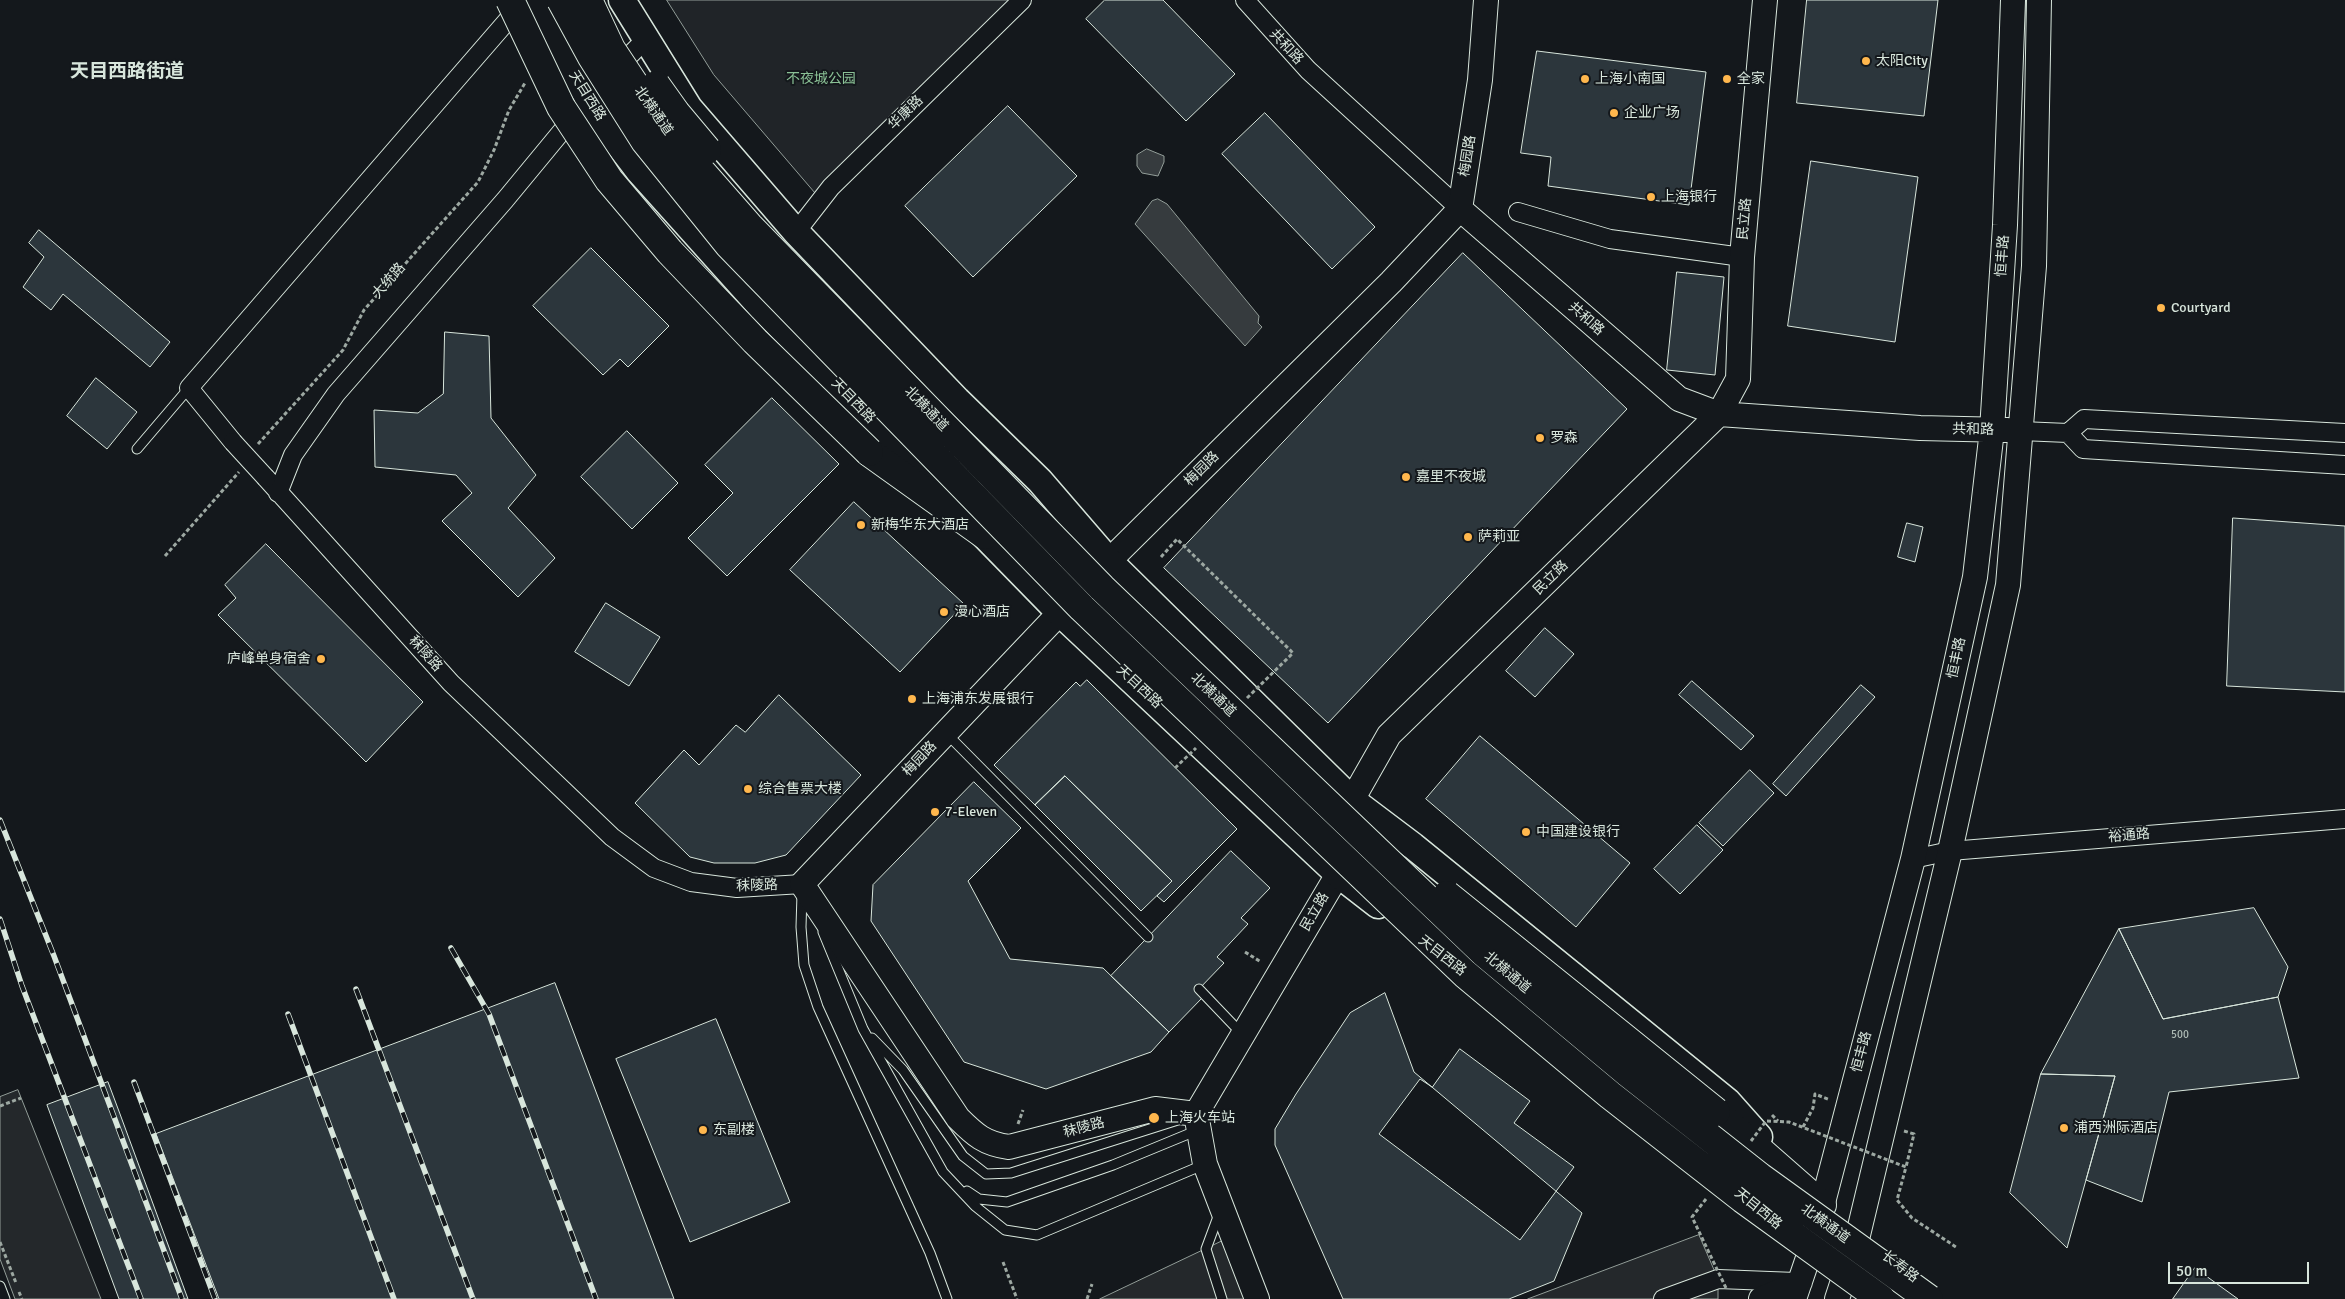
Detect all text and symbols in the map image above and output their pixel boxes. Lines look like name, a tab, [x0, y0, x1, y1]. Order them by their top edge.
street label: 共和路	[1266, 26, 1306, 68]
place label: 太阳City	[1876, 53, 1928, 69]
marker: 太阳City	[1860, 55, 1872, 67]
district label: 天目西路街道	[70, 61, 184, 83]
street label: 天目西路	[565, 68, 609, 124]
park label: 不夜城公园	[786, 71, 856, 87]
place label: 上海小南国	[1595, 71, 1665, 87]
place label: 全家	[1737, 71, 1765, 87]
marker: 上海小南国	[1579, 73, 1591, 85]
marker: 全家	[1721, 73, 1733, 85]
street label: 北横通道	[630, 83, 676, 139]
street label: 华康路	[885, 92, 927, 134]
place label: 企业广场	[1624, 105, 1680, 121]
marker: 企业广场	[1608, 107, 1620, 119]
street label: 梅园路	[1456, 134, 1480, 178]
place label: 上海银行	[1661, 189, 1717, 205]
marker: 上海银行	[1645, 191, 1657, 203]
street label: 民立路	[1735, 197, 1755, 241]
street label: 恒丰路	[1993, 234, 2013, 278]
street label: 大统路	[369, 260, 409, 302]
street label: 共和路	[1565, 299, 1607, 339]
place label: Courtyard	[2171, 300, 2231, 316]
marker: Courtyard	[2155, 302, 2167, 314]
street label: 天目西路	[828, 375, 878, 427]
street label: 北横通道	[901, 383, 951, 435]
street label: 共和路	[1952, 421, 1994, 439]
place label: 罗森	[1550, 430, 1578, 446]
marker: 罗森	[1534, 432, 1546, 444]
street label: 梅园路	[1181, 448, 1223, 490]
place label: 嘉里不夜城	[1416, 469, 1486, 485]
marker: 嘉里不夜城	[1400, 471, 1412, 483]
place label: 新梅华东大酒店	[871, 517, 969, 533]
marker: 新梅华东大酒店	[855, 519, 867, 531]
place label: 萨莉亚	[1478, 529, 1520, 545]
marker: 萨莉亚	[1462, 531, 1474, 543]
street label: 民立路	[1530, 557, 1572, 599]
place label: 漫心酒店	[954, 604, 1010, 620]
marker: 漫心酒店	[938, 606, 950, 618]
street label: 秣陵路	[405, 633, 445, 675]
street label: 恒丰路	[1944, 636, 1970, 680]
place label: 庐峰单身宿舍	[227, 651, 311, 667]
marker: 庐峰单身宿舍	[315, 653, 327, 665]
street label: 天目西路	[1113, 662, 1165, 712]
street label: 北横通道	[1187, 670, 1239, 720]
place label: 上海浦东发展银行	[922, 691, 1034, 707]
marker: 上海浦东发展银行	[906, 693, 918, 705]
street label: 梅园路	[900, 738, 940, 780]
place label: 综合售票大楼	[758, 781, 842, 797]
marker: 综合售票大楼	[742, 783, 754, 795]
place label: 7-Eleven	[945, 804, 997, 820]
marker: 7-Eleven	[929, 806, 941, 818]
place label: 中国建设银行	[1536, 824, 1620, 840]
marker: 中国建设银行	[1520, 826, 1532, 838]
street label: 裕通路	[2107, 826, 2151, 846]
street label: 秣陵路	[736, 877, 778, 895]
street label: 民立路	[1297, 890, 1333, 934]
street label: 天目西路	[1415, 932, 1469, 980]
street label: 北横通道	[1480, 949, 1534, 997]
house number: 500	[2171, 1028, 2189, 1042]
street label: 恒丰路	[1848, 1030, 1876, 1074]
place label: 上海火车站	[1165, 1110, 1235, 1126]
marker: 上海火车站	[1147, 1111, 1161, 1125]
street label: 秣陵路	[1062, 1114, 1106, 1142]
place label: 浦西洲际酒店	[2074, 1120, 2158, 1136]
place label: 东副楼	[713, 1122, 755, 1138]
marker: 浦西洲际酒店	[2058, 1122, 2070, 1134]
marker: 东副楼	[697, 1124, 709, 1136]
street label: 天目西路	[1731, 1185, 1785, 1233]
street label: 北横通道	[1797, 1201, 1853, 1247]
street label: 长寿路	[1878, 1248, 1922, 1286]
scale bar	[2170, 1252, 2311, 1284]
text: 50 m	[2176, 1262, 2207, 1280]

